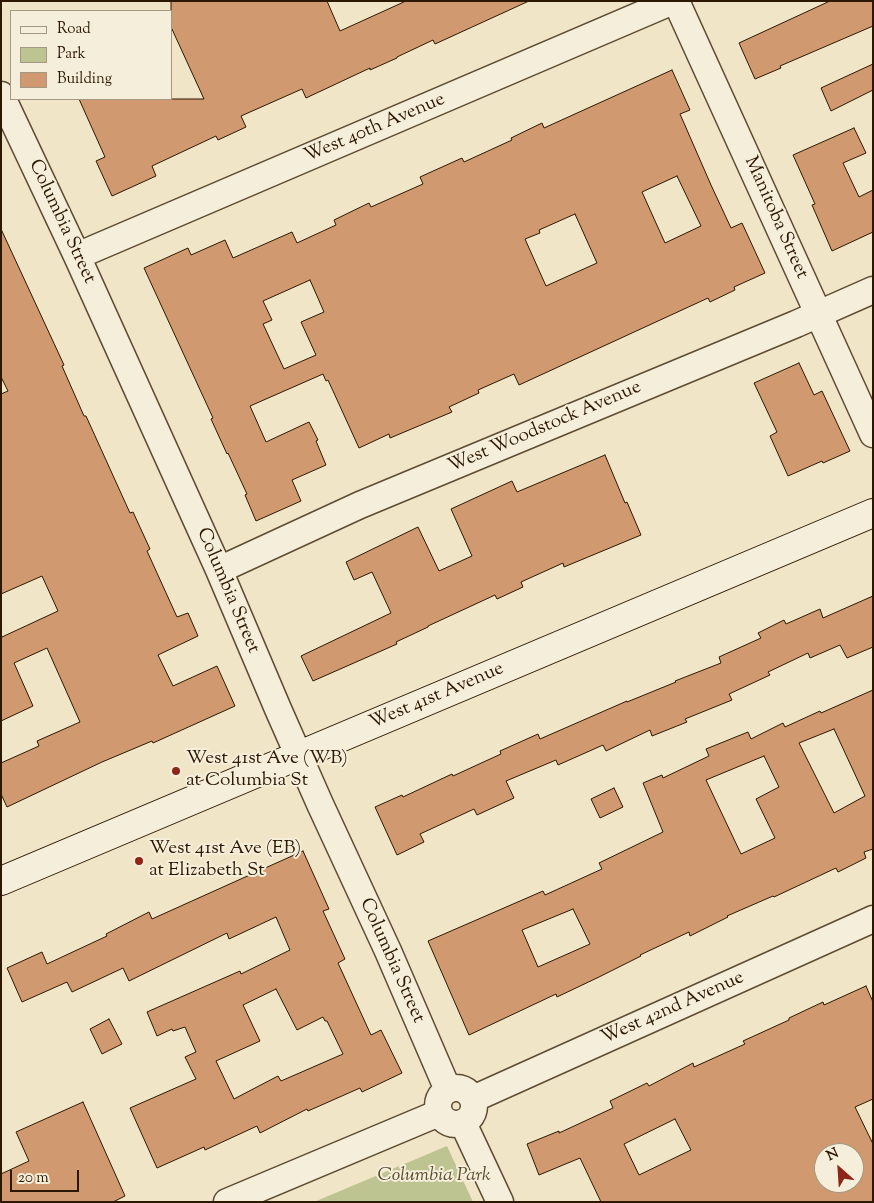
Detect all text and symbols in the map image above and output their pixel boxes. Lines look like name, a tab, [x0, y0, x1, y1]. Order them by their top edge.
legend	[10, 10, 172, 100]
text: Road	[57, 19, 91, 40]
text: Park	[57, 44, 86, 65]
text: Building	[57, 69, 112, 90]
street label: West 40th Avenue	[301, 89, 449, 169]
street label: Manitoba Street	[738, 153, 812, 283]
street label: Columbia Street	[22, 156, 100, 288]
street label: West Woodstock Avenue	[445, 377, 645, 479]
street label: Columbia Street	[190, 525, 264, 657]
street label: West 41st Avenue	[366, 658, 508, 736]
place label: West 41st Ave (WB) at Columbia St	[186, 749, 348, 793]
marker: West 41st Ave (WB) at Columbia St	[170, 765, 182, 777]
place label: West 41st Ave (EB) at Elizabeth St	[149, 839, 301, 883]
marker: West 41st Ave (EB) at Elizabeth St	[133, 855, 145, 867]
street label: Columbia Street	[353, 895, 429, 1027]
street label: West 42nd Avenue	[598, 967, 748, 1051]
north arrow	[814, 1143, 864, 1193]
text: N	[823, 1144, 842, 1167]
scale bar	[12, 1160, 81, 1192]
park label: Columbia Park	[377, 1166, 491, 1188]
text: 20 m	[18, 1168, 49, 1189]

